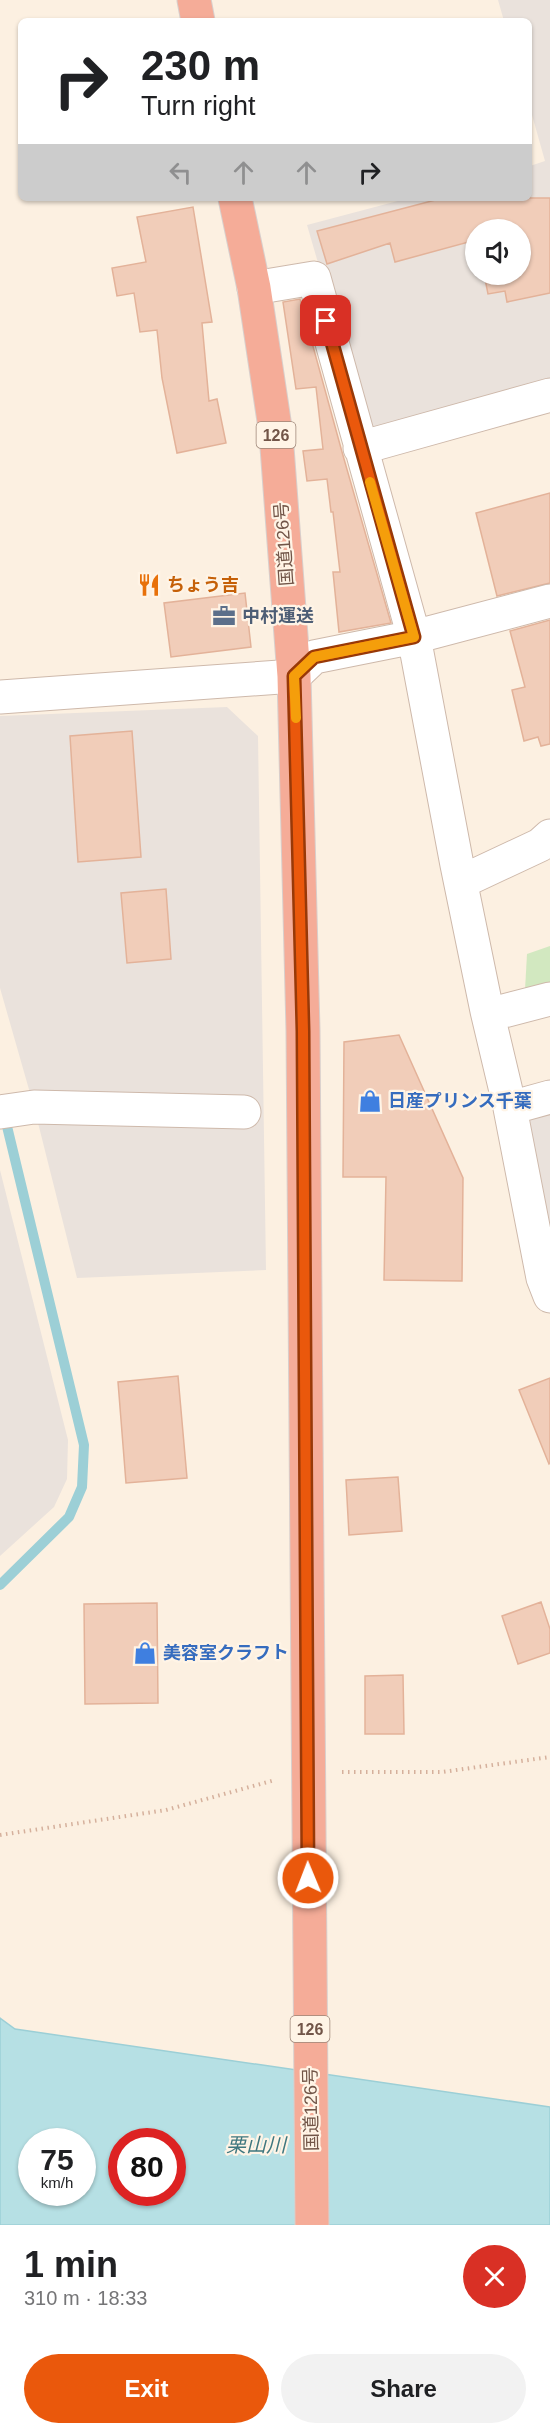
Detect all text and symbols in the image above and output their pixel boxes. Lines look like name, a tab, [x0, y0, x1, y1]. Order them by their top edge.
icon: right	[42, 42, 120, 120]
text: 230 m	[141, 42, 260, 89]
text: Turn right	[141, 91, 256, 121]
icon: left	[164, 156, 197, 189]
icon: ahead	[227, 156, 260, 189]
icon: ahead	[290, 156, 323, 189]
icon: right	[353, 156, 386, 189]
map controls	[465, 219, 531, 285]
button: sound	[465, 219, 531, 285]
pin	[300, 295, 351, 346]
icon: arrive	[309, 304, 342, 337]
road number: 126	[256, 422, 296, 448]
street label: 国道126号	[271, 501, 297, 587]
restaurant icon: ちょう吉	[136, 572, 162, 598]
place label: ちょう吉	[167, 575, 239, 595]
office icon: 中村運送	[211, 603, 237, 629]
place label: 中村運送	[242, 606, 314, 626]
shop icon: 日産プリンス千葉	[357, 1088, 383, 1114]
place label: 日産プリンス千葉	[388, 1091, 532, 1111]
shop icon: 美容室クラフト	[132, 1640, 158, 1666]
place label: 美容室クラフト	[163, 1643, 289, 1663]
position arrow	[276, 1846, 340, 1910]
road number: 126	[290, 2016, 330, 2042]
street label: 国道126号	[300, 2067, 322, 2151]
speed limit sign: 80	[108, 2128, 186, 2206]
water label: 栗山川	[226, 2134, 288, 2156]
text: 75	[40, 2143, 74, 2176]
text: km/h	[41, 2174, 73, 2191]
text: 1 min	[24, 2244, 118, 2285]
button: close	[463, 2245, 526, 2308]
text: 310 m · 18:33	[24, 2287, 147, 2309]
button: Exit	[24, 2354, 269, 2423]
button: Share	[281, 2354, 526, 2423]

